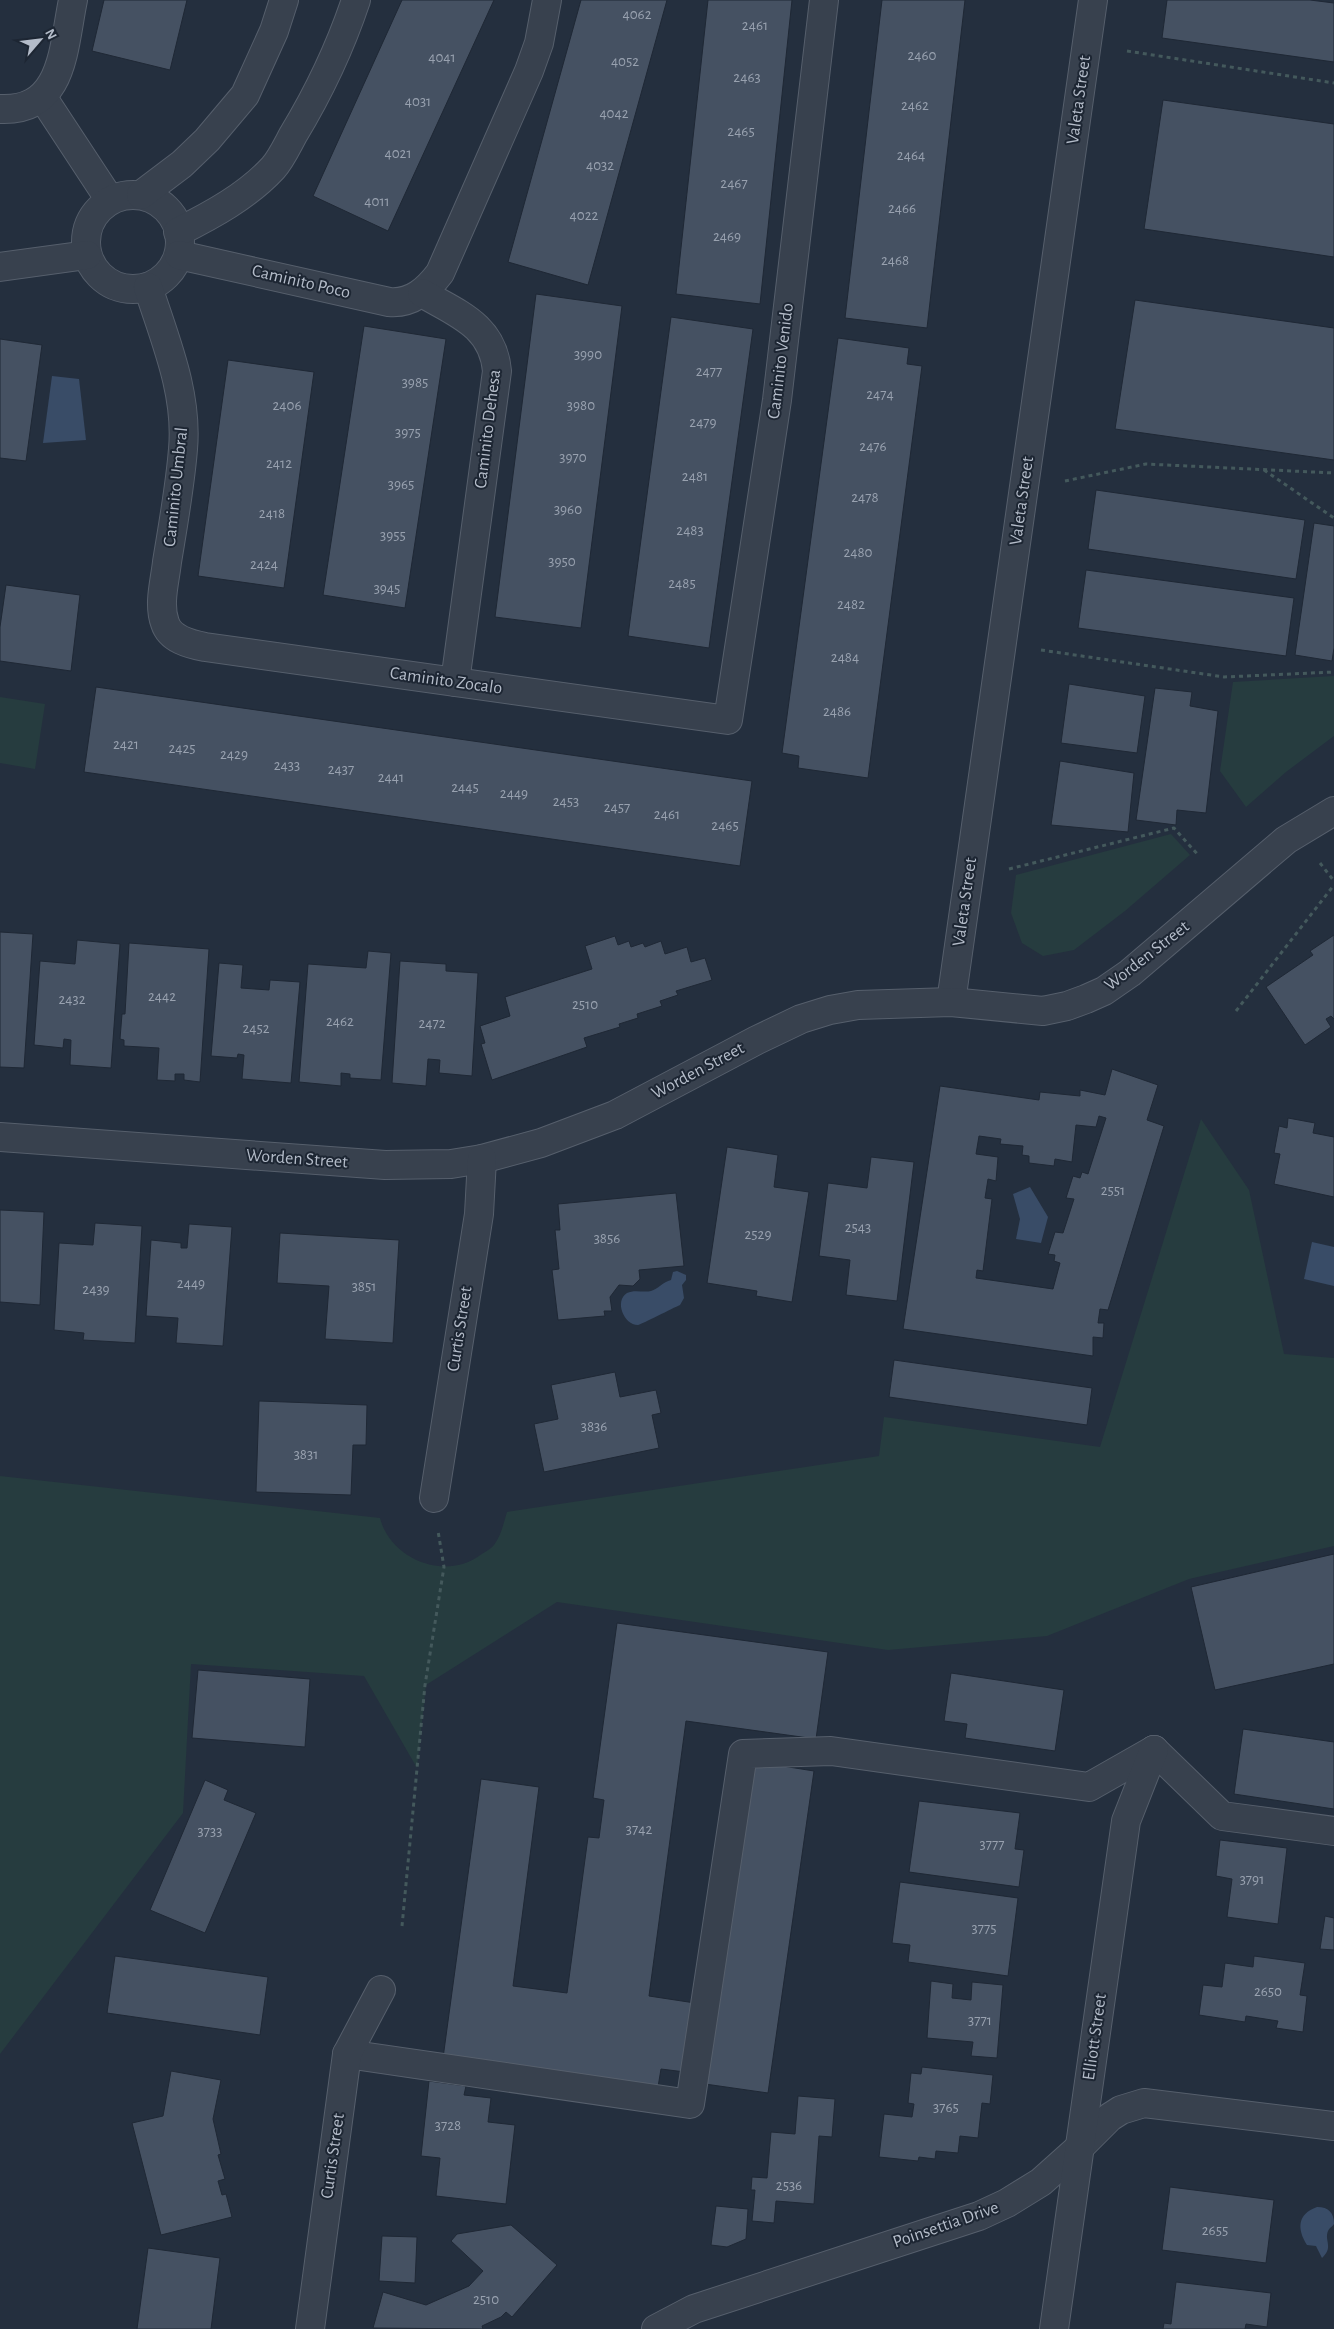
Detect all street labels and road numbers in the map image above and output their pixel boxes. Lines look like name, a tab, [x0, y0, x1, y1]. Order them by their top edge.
street label: Valeta Street	[1064, 54, 1094, 146]
street label: Caminito Poco	[250, 262, 352, 302]
street label: Caminito Venido	[765, 302, 797, 420]
street label: Caminito Dehesa	[472, 368, 504, 490]
street label: Caminito Umbral	[161, 426, 191, 548]
street label: Valeta Street	[1007, 455, 1037, 547]
street label: Caminito Zocalo	[389, 664, 504, 698]
street label: Valeta Street	[950, 856, 980, 948]
street label: Worden Street	[1101, 917, 1193, 994]
street label: Worden Street	[649, 1039, 747, 1103]
street label: Worden Street	[245, 1146, 349, 1172]
street label: Curtis Street	[444, 1285, 476, 1373]
street label: Elliott Street	[1080, 1992, 1110, 2082]
street label: Curtis Street	[318, 2112, 348, 2200]
street label: Poinsettia Drive	[891, 2198, 1001, 2252]

